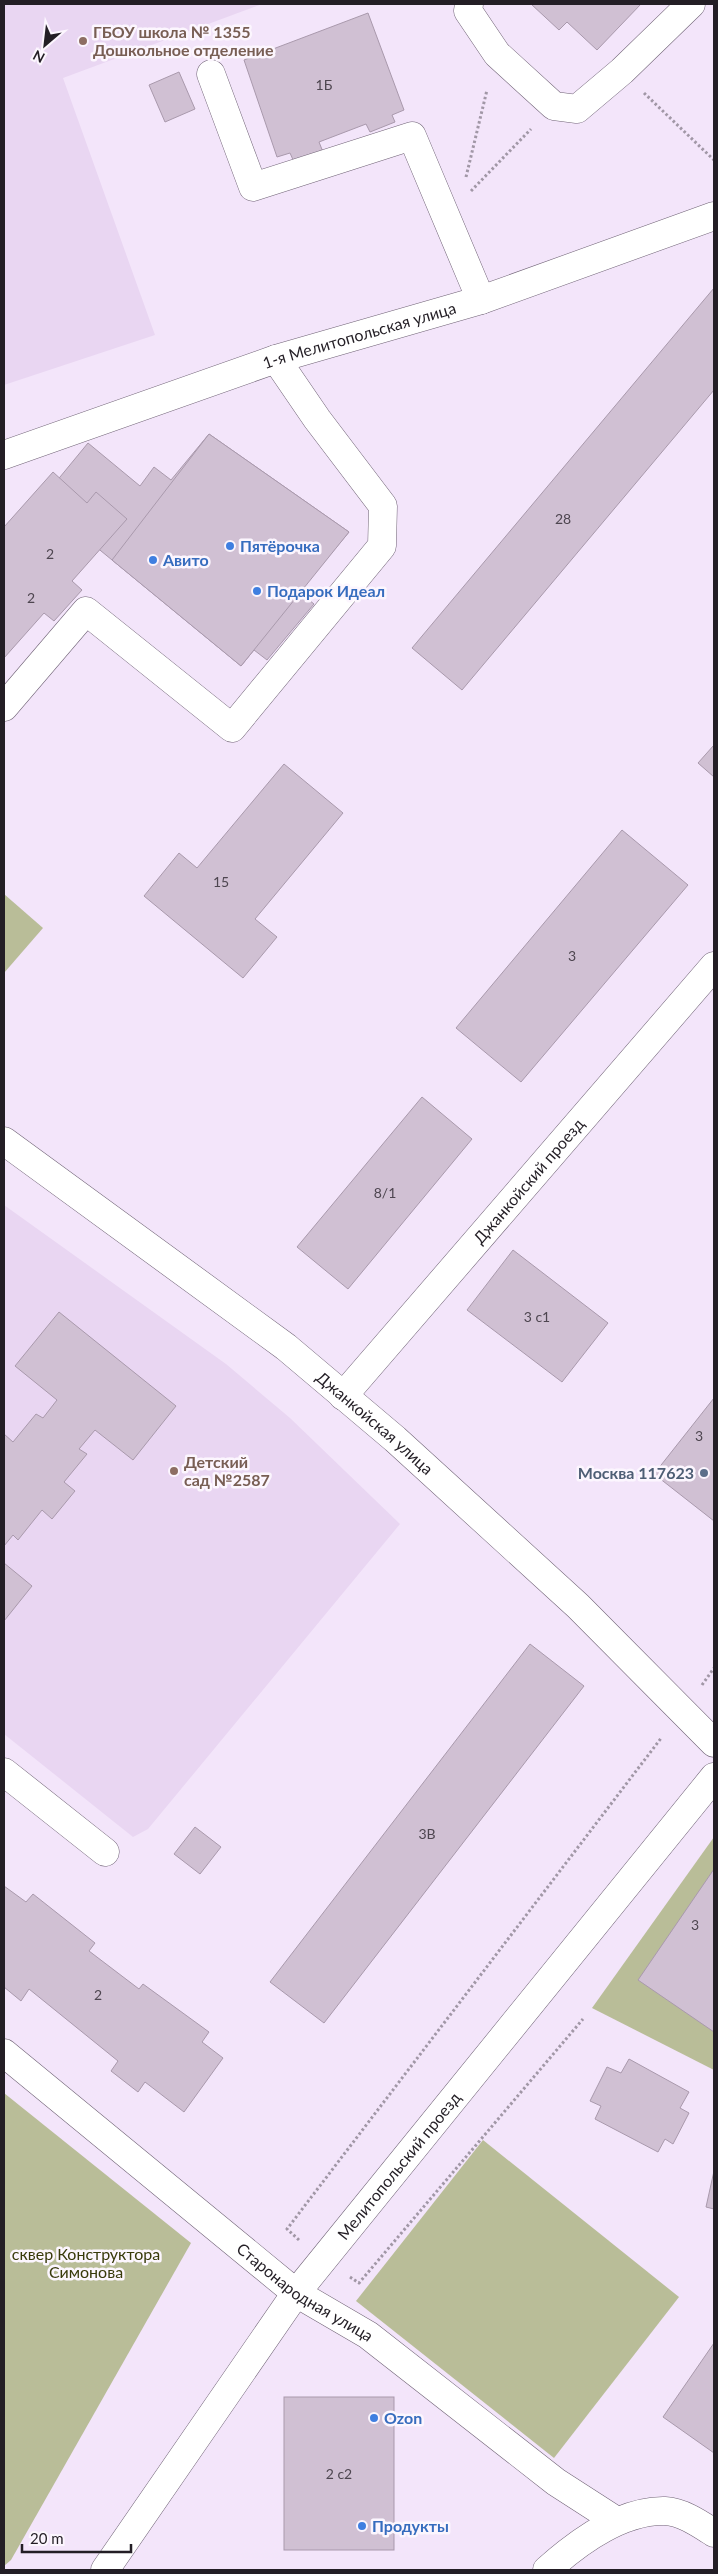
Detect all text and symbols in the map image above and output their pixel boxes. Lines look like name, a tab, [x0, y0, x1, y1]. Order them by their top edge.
north arrow	[20, 20, 70, 70]
place label: ГБОУ школа № 1355 Дошкольное отделение	[93, 22, 274, 59]
marker: ГБОУ школа № 1355 Дошкольное отделение	[77, 35, 89, 47]
text: N	[30, 47, 47, 67]
house number: 1Б	[316, 76, 333, 93]
street label: 1-я Мелитопольская улица	[260, 298, 458, 372]
house number: 28	[555, 510, 571, 527]
place label: Пятёрочка	[240, 536, 320, 555]
marker: Пятёрочка	[224, 540, 236, 552]
house number: 2	[46, 545, 54, 562]
place label: Авито	[162, 550, 209, 569]
marker: Авито	[147, 554, 159, 566]
place label: Подарок Идеал	[267, 581, 385, 600]
marker: Подарок Идеал	[251, 585, 263, 597]
house number: 2	[27, 589, 35, 606]
house number: 15	[213, 873, 229, 890]
house number: 3	[568, 947, 576, 964]
street label: Джанкойский проезд	[469, 1114, 587, 1247]
house number: 8/1	[374, 1184, 396, 1201]
house number: 3 с1	[524, 1308, 550, 1325]
street label: Джанкойская улица	[313, 1367, 437, 1478]
house number: 3	[695, 1427, 703, 1444]
place label: Детский сад №2587	[184, 1452, 270, 1489]
place label: Москва 117623	[578, 1463, 694, 1482]
marker: Детский сад №2587	[168, 1465, 180, 1477]
marker: Москва 117623	[698, 1467, 710, 1479]
house number: 3В	[418, 1825, 436, 1842]
house number: 3	[691, 1916, 699, 1933]
house number: 2	[94, 1986, 102, 2003]
street label: Мелитопольский проезд	[333, 2088, 464, 2243]
street label: Старонародная улица	[233, 2238, 378, 2345]
park label: сквер Конструктора Симонова	[12, 2244, 160, 2281]
place label: Ozon	[384, 2408, 422, 2427]
marker: Ozon	[368, 2412, 380, 2424]
house number: 2 с2	[326, 2465, 352, 2482]
place label: Продукты	[372, 2516, 449, 2535]
marker: Продукты	[356, 2520, 368, 2532]
scale bar	[22, 2522, 131, 2554]
text: 20 m	[30, 2529, 64, 2547]

